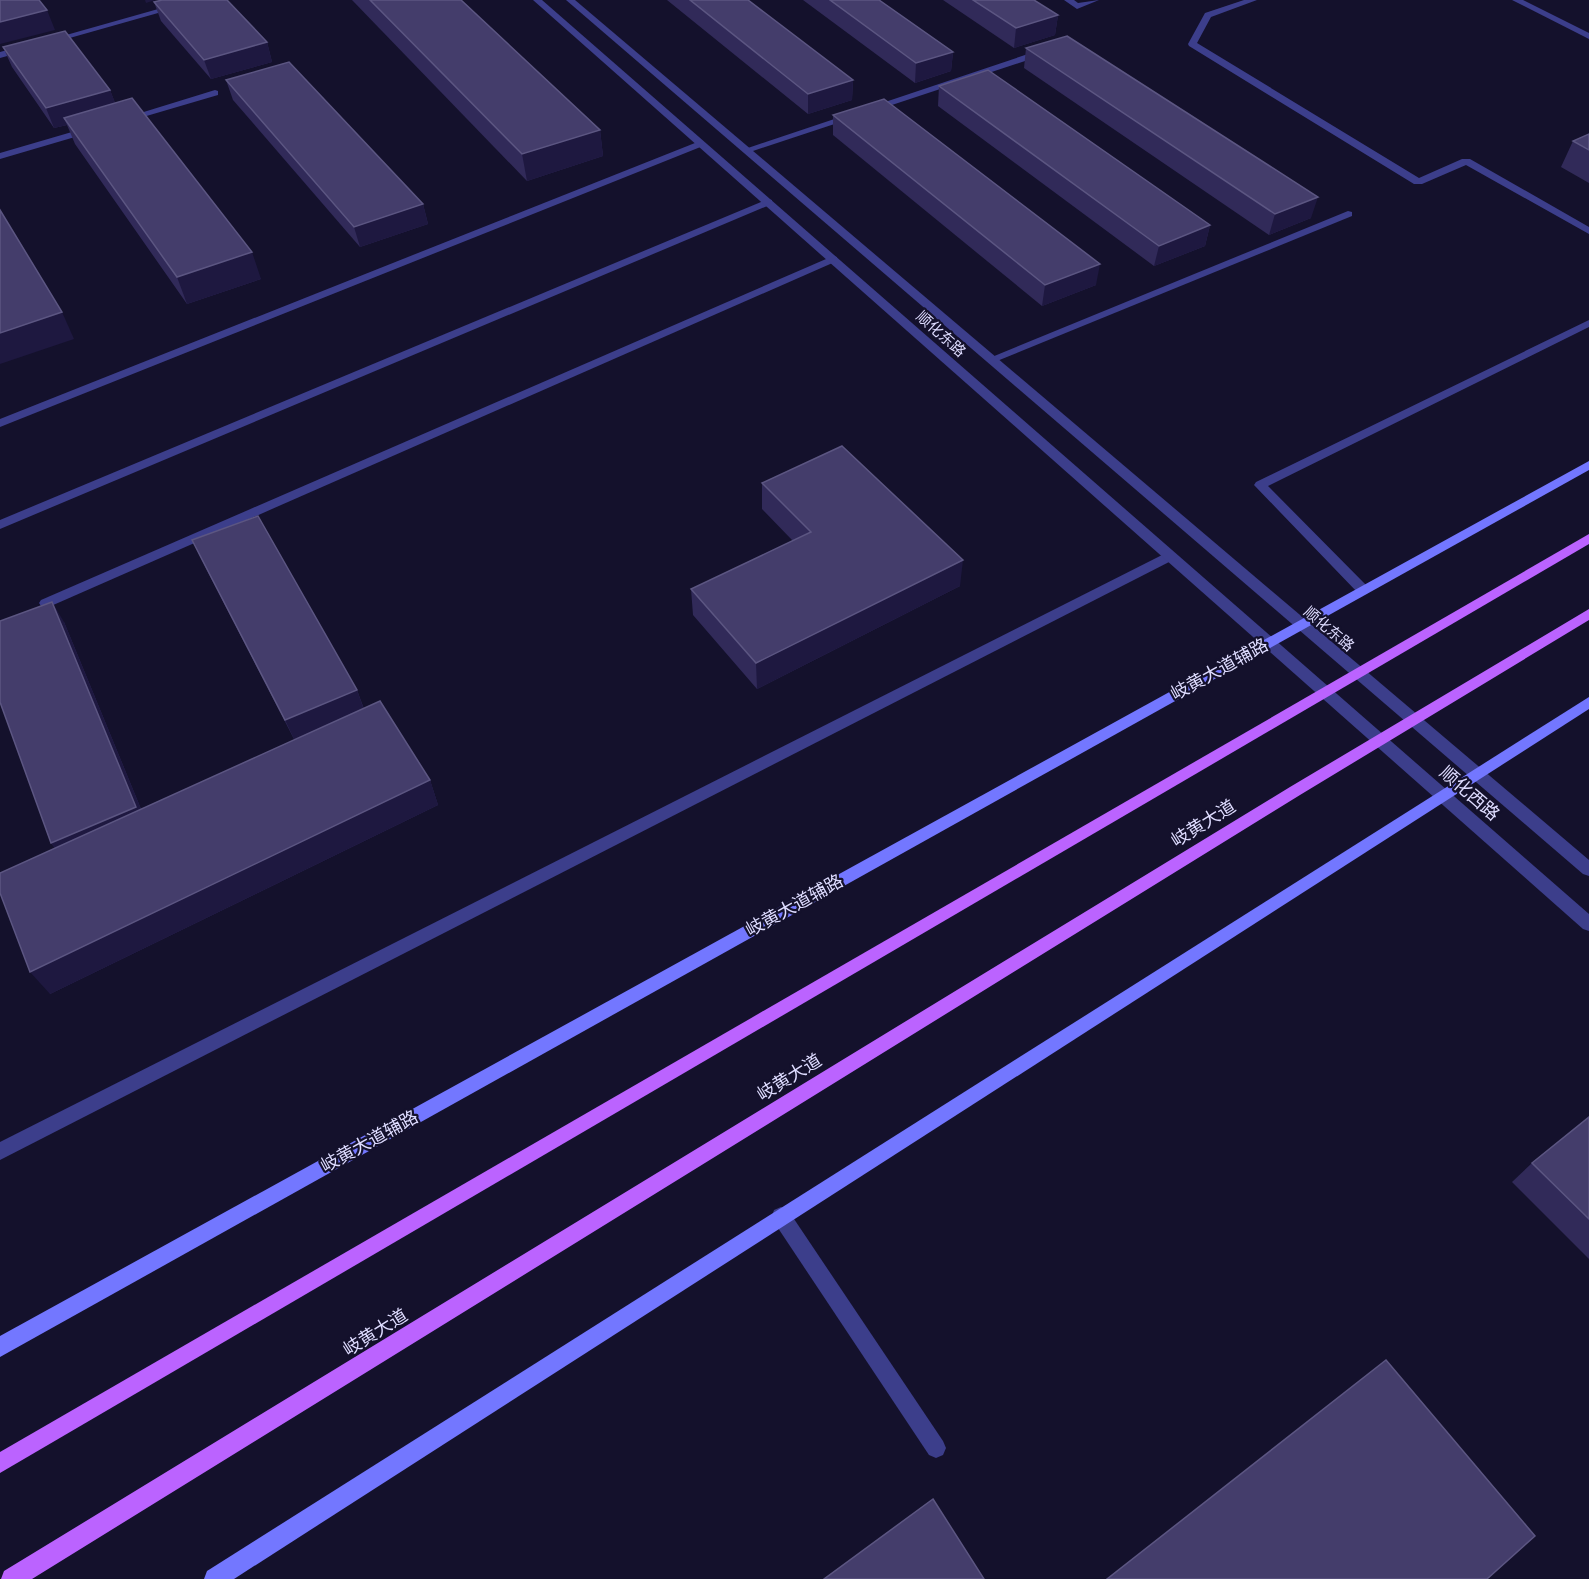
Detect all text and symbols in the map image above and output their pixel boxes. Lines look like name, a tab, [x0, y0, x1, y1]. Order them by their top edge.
street label: 顺化东路	[913, 307, 969, 361]
street label: 顺化东路	[1300, 603, 1358, 655]
street label: 岐黄大道辅路	[1167, 634, 1271, 704]
street label: 顺化西路	[1436, 761, 1504, 825]
street label: 岐黄大道	[1167, 795, 1239, 851]
street label: 岐黄大道辅路	[742, 870, 846, 940]
street label: 岐黄大道	[753, 1049, 825, 1105]
street label: 岐黄大道辅路	[317, 1106, 421, 1176]
street label: 岐黄大道	[339, 1304, 411, 1360]

